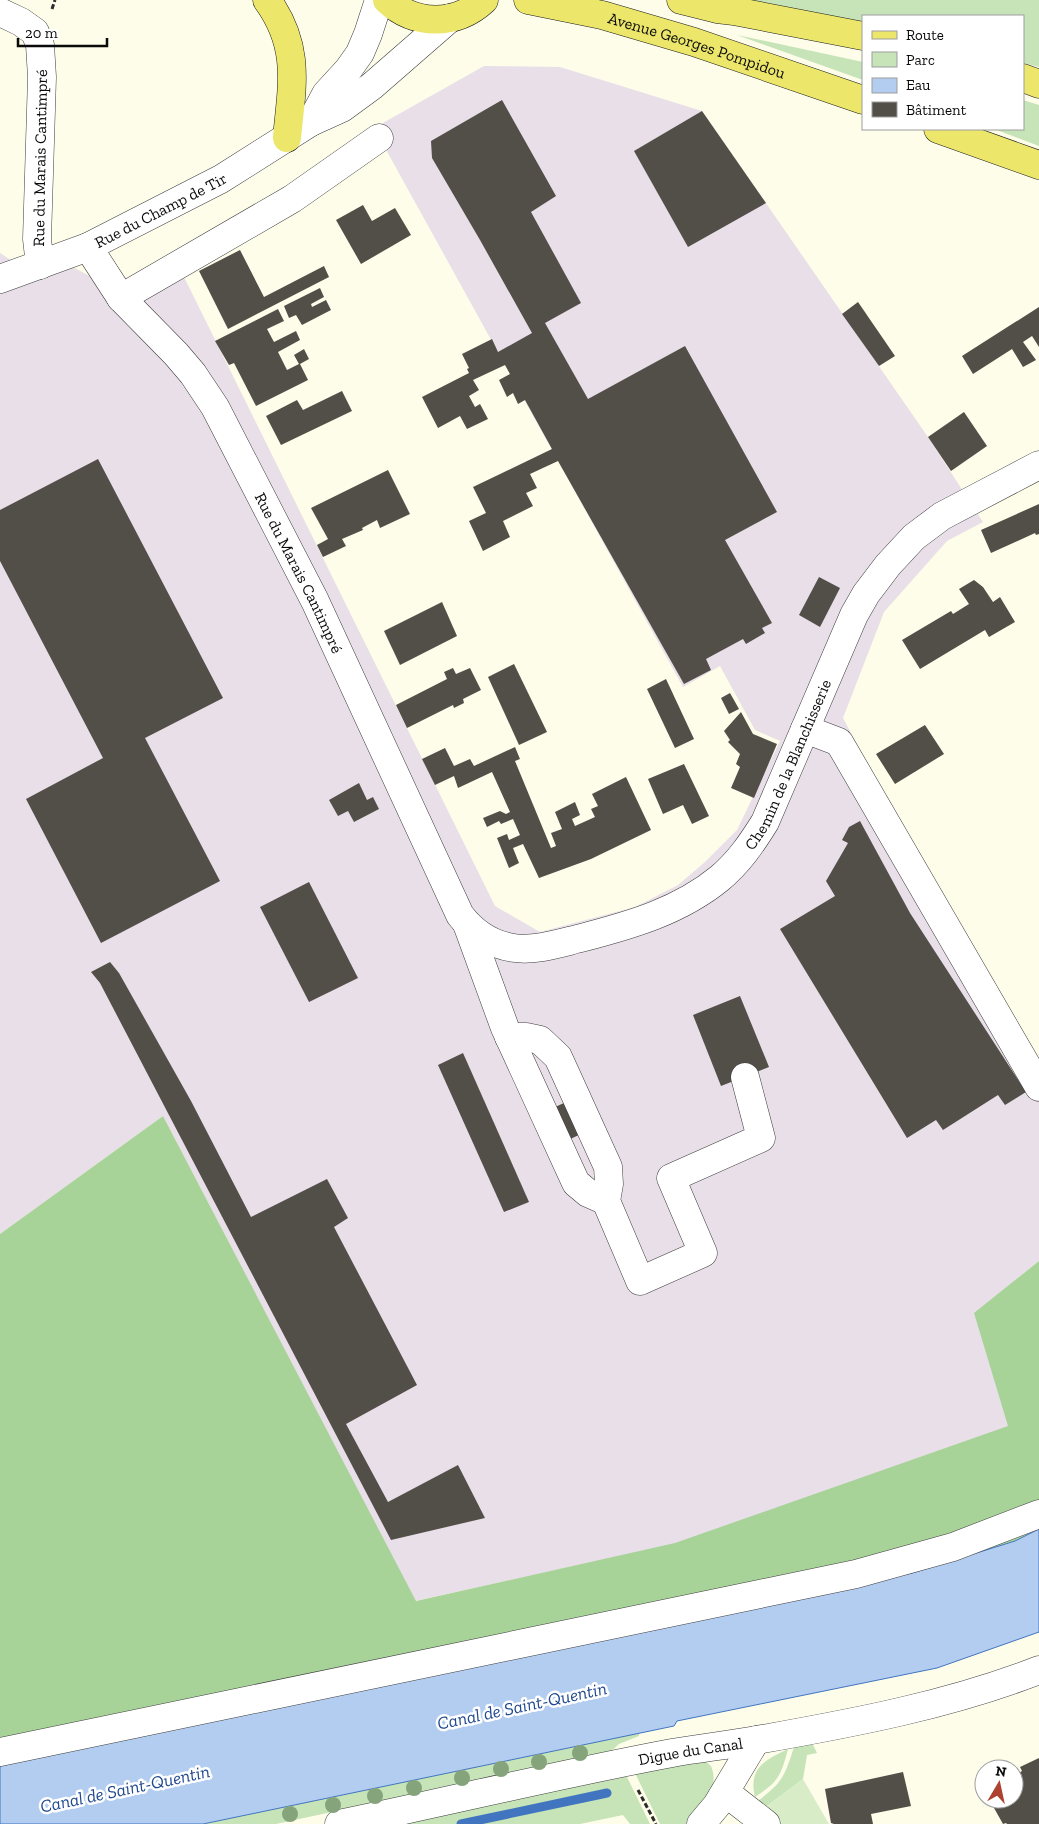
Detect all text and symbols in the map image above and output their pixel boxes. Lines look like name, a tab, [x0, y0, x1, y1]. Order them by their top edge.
street label: Avenue Georges Pompidou	[606, 8, 788, 82]
scale bar	[18, 15, 106, 47]
legend	[862, 15, 1024, 130]
text: 20 m	[25, 24, 58, 42]
text: Route	[906, 26, 944, 44]
text: Parc	[906, 51, 935, 69]
street label: Rue du Marais Cantimpré	[29, 69, 51, 247]
text: Eau	[906, 76, 931, 94]
text: Bâtiment	[906, 101, 967, 119]
street label: Rue du Champ de Tir	[91, 168, 230, 252]
street label: Rue du Marais Cantimpré	[251, 489, 347, 656]
street label: Chemin de la Blanchisserie	[740, 676, 835, 853]
water label: Canal de Saint-Quentin	[435, 1677, 609, 1735]
street label: Digue du Canal	[637, 1733, 744, 1769]
north arrow	[974, 1759, 1024, 1809]
water label: Canal de Saint-Quentin	[38, 1760, 212, 1818]
text: N	[994, 1762, 1008, 1781]

